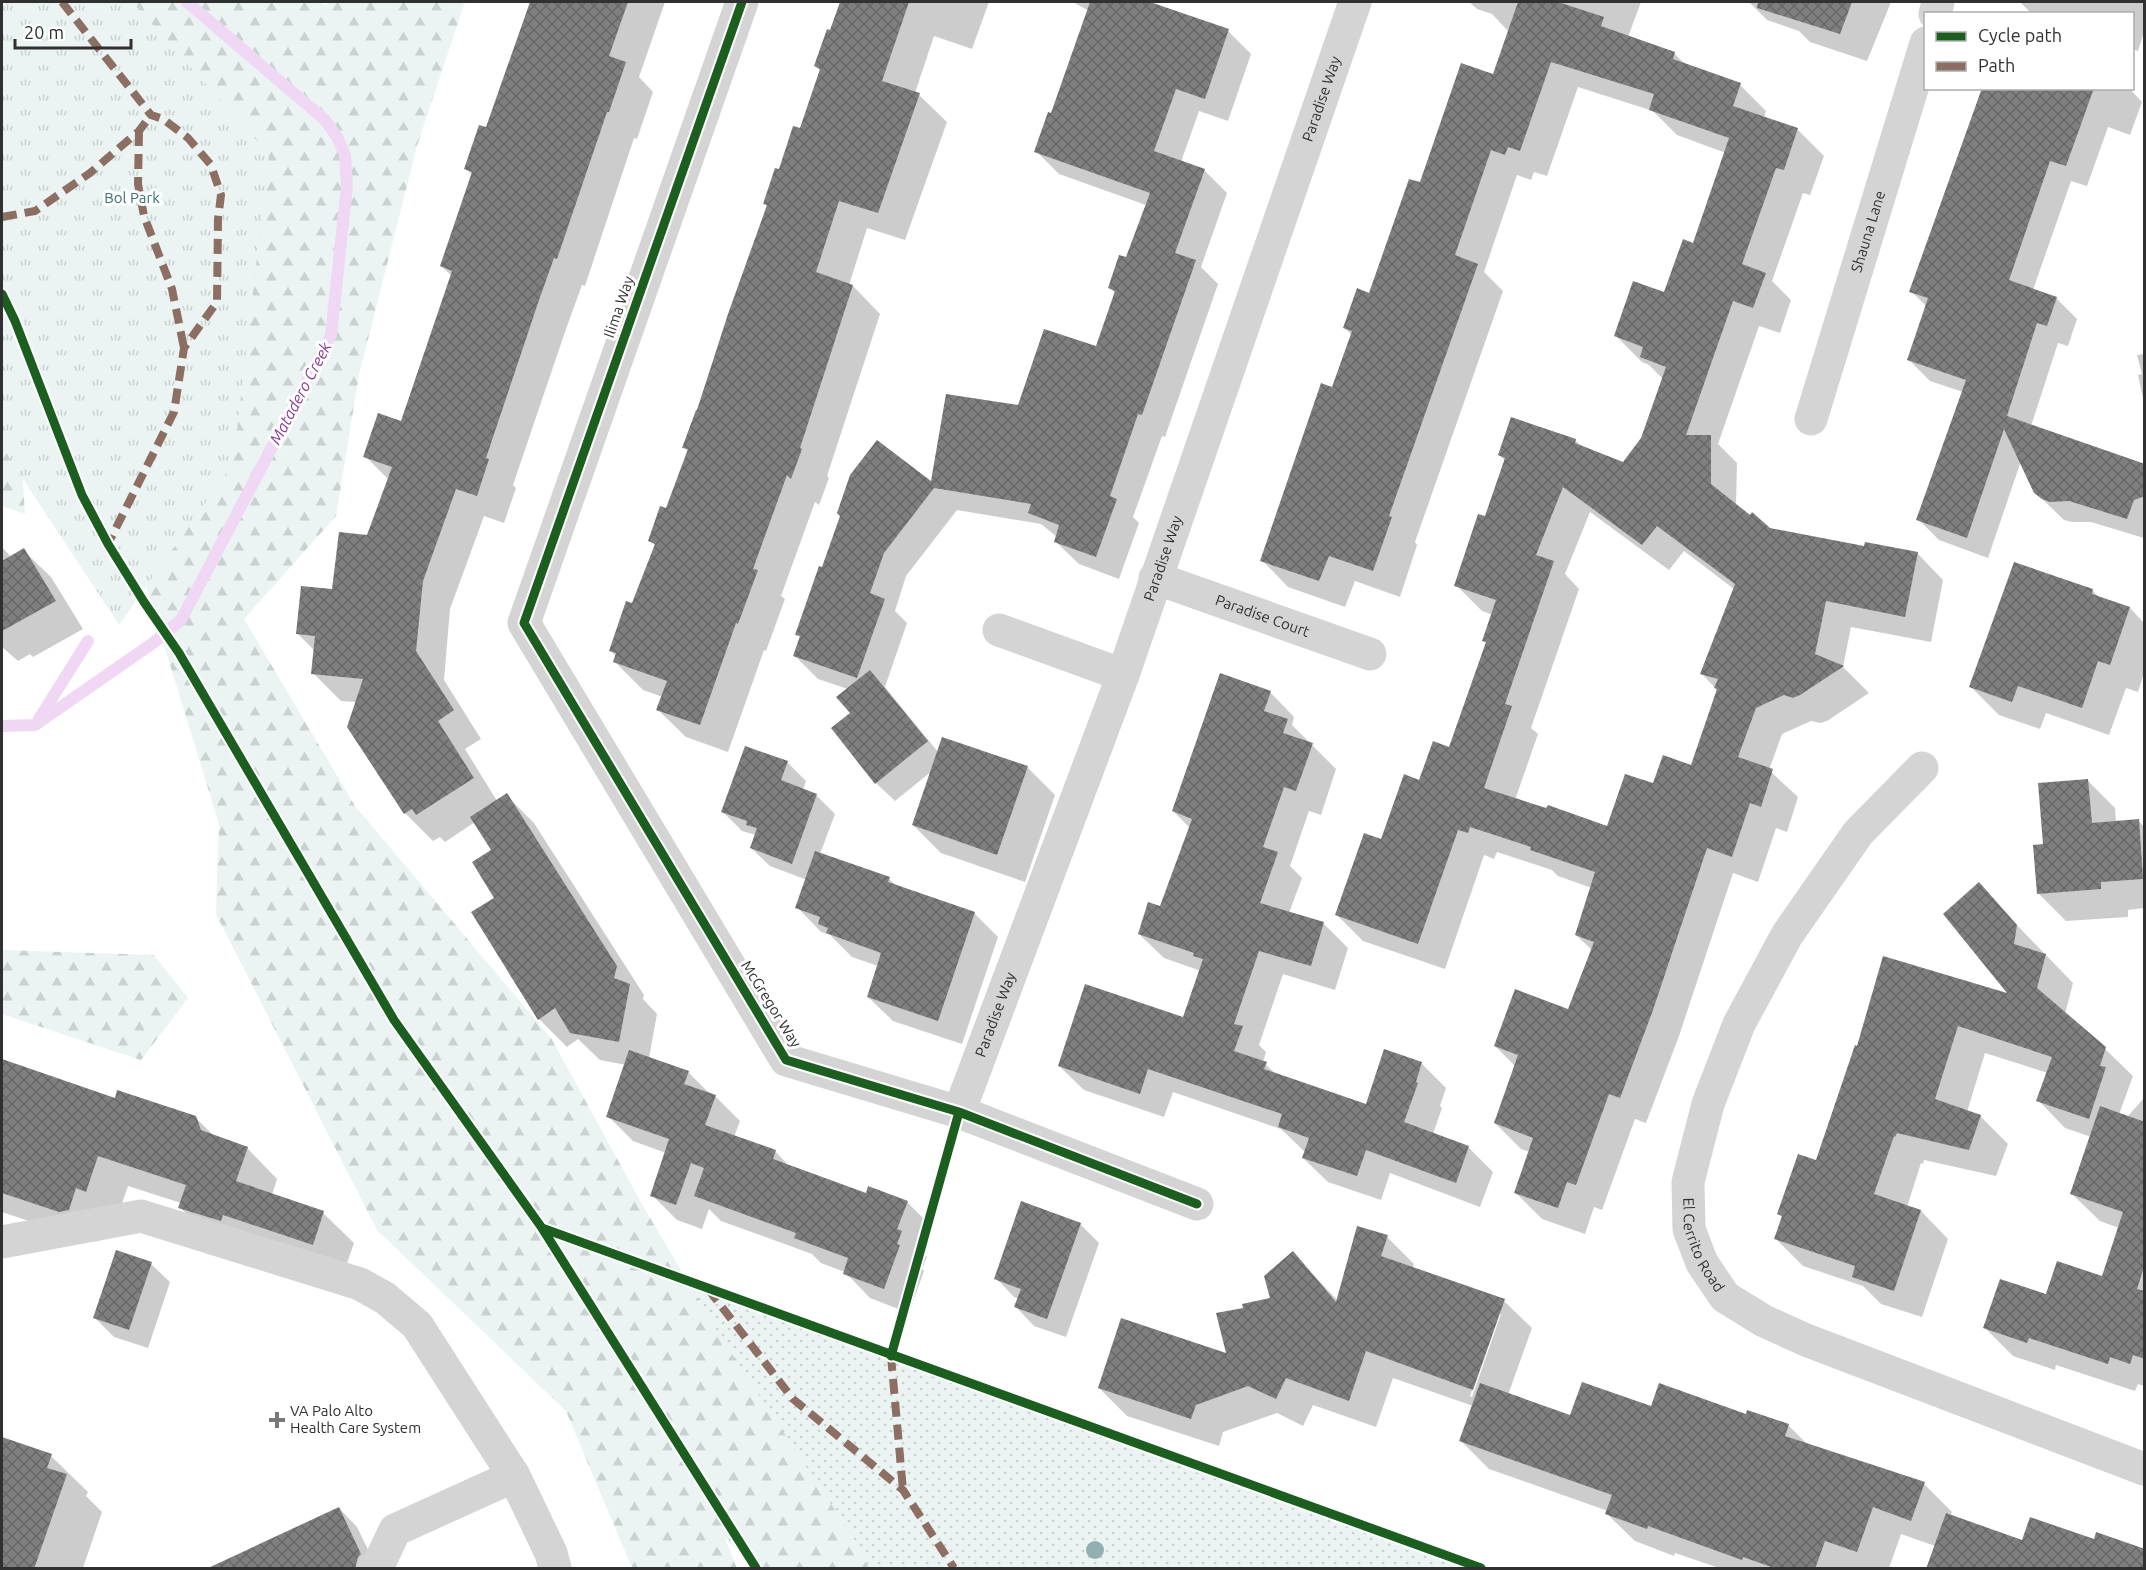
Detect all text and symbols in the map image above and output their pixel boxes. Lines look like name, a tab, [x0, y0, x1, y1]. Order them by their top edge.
scale bar	[15, 12, 130, 50]
legend	[1924, 12, 2134, 90]
text: 20 m	[24, 22, 64, 42]
text: Cycle path	[1978, 25, 2062, 45]
street label: Paradise Way	[1299, 54, 1344, 144]
text: Path	[1978, 55, 2015, 75]
street label: Shauna Lane	[1847, 188, 1888, 274]
park label: Bol Park	[104, 189, 160, 206]
street label: Ilima Way	[600, 274, 637, 340]
water label: Matadero Creek	[266, 338, 335, 447]
street label: Paradise Way	[1140, 513, 1185, 603]
street label: Paradise Court	[1213, 591, 1312, 640]
street label: McGregor Way	[738, 957, 805, 1050]
street label: Paradise Way	[971, 970, 1019, 1059]
street label: El Cerrito Road	[1680, 1197, 1728, 1295]
place label: VA Palo Alto Health Care System	[290, 1402, 421, 1436]
marker: VA Palo Alto Health Care System	[268, 1411, 286, 1429]

